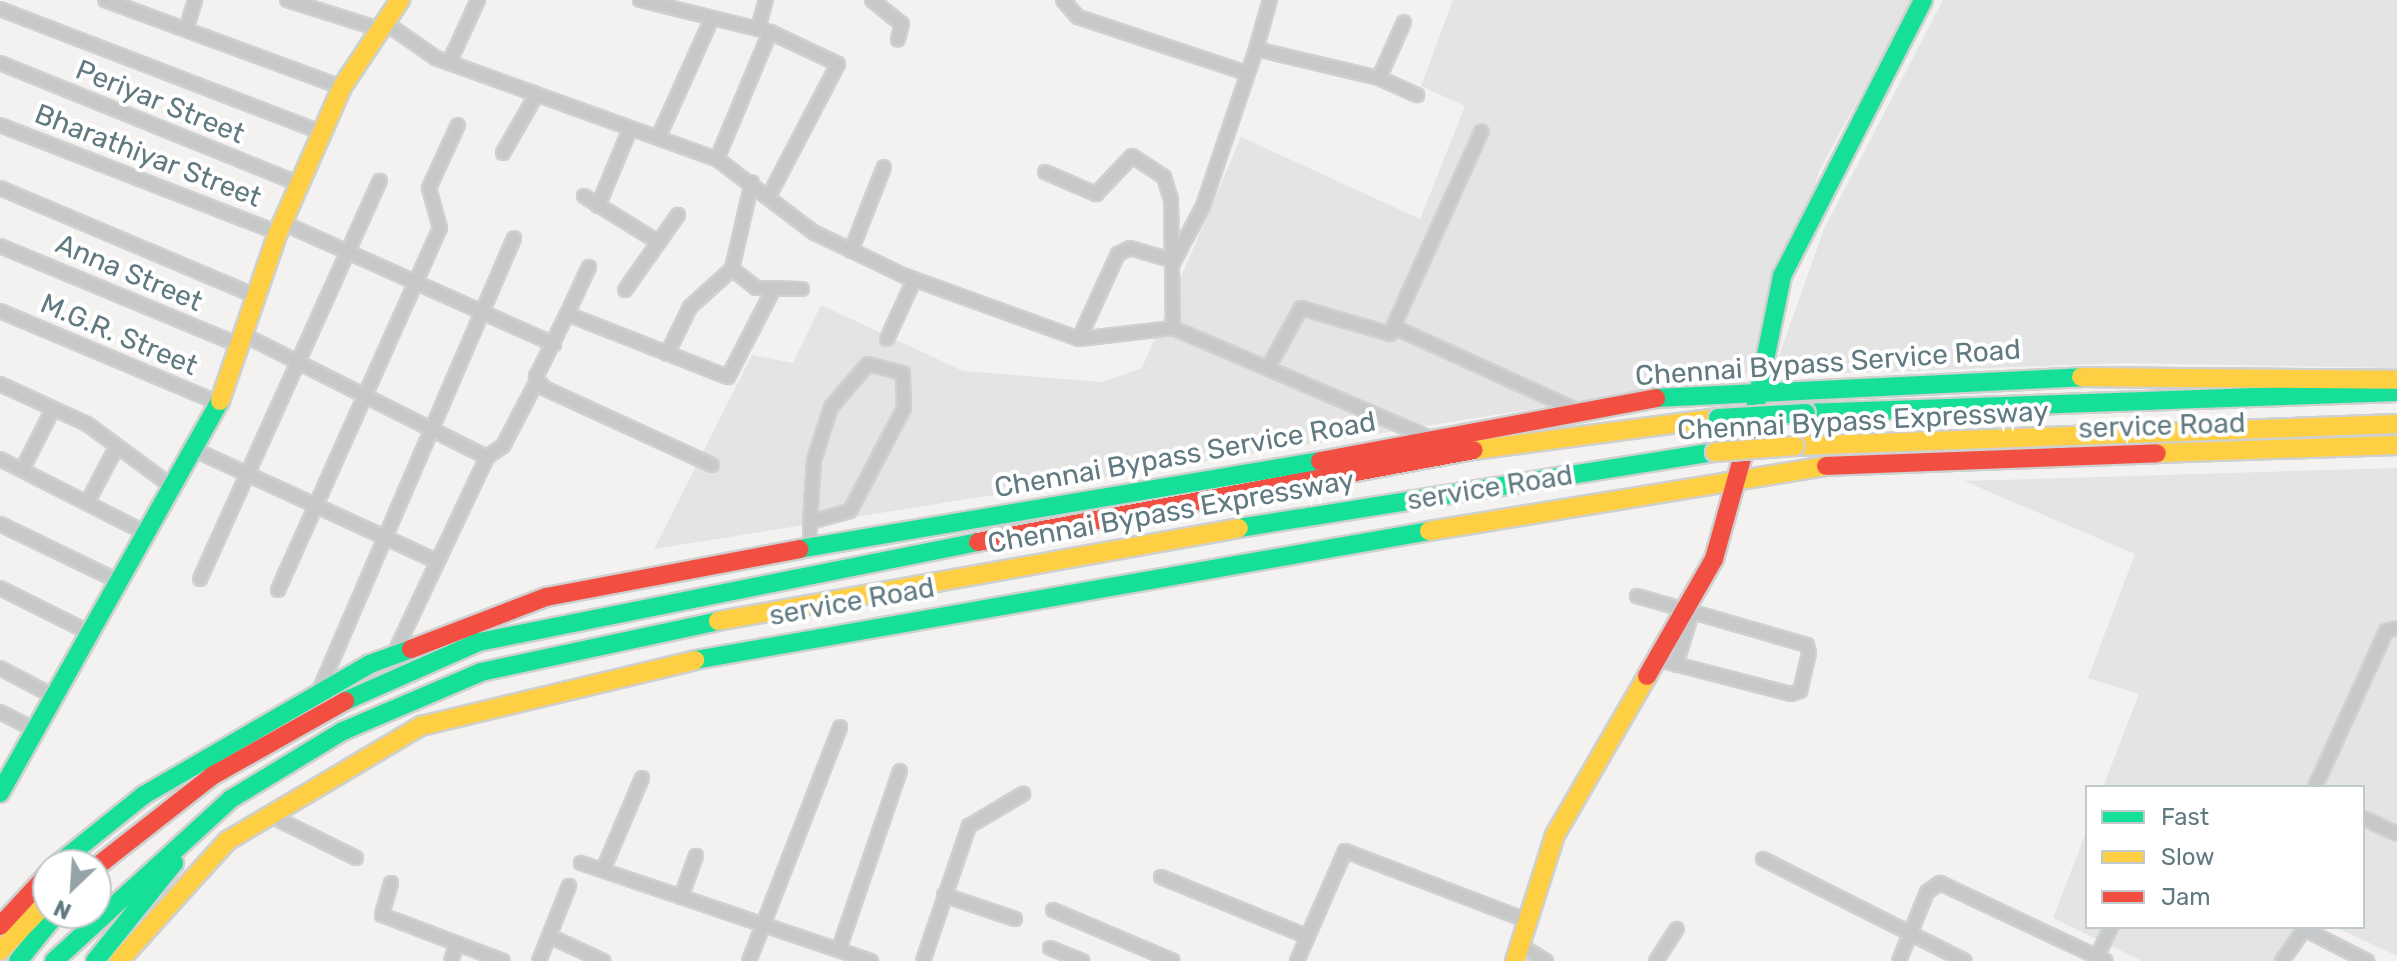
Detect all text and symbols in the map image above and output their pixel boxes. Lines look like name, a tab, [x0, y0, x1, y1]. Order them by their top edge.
street label: Periyar Street	[70, 53, 250, 151]
street label: Bharathiyar Street	[30, 97, 266, 215]
street label: Anna Street	[51, 227, 207, 319]
street label: M.G.R. Street	[35, 287, 203, 383]
street label: Chennai Bypass Service Road	[1634, 333, 2022, 393]
street label: Chennai Bypass Expressway	[1677, 394, 2049, 448]
street label: Chennai Bypass Service Road	[992, 405, 1378, 505]
street label: service Road	[2078, 406, 2246, 446]
street label: service Road	[1405, 458, 1575, 518]
street label: Chennai Bypass Expressway	[985, 463, 1357, 561]
street label: service Road	[767, 571, 937, 633]
legend	[2085, 785, 2365, 929]
text: Fast	[2161, 803, 2209, 831]
text: Slow	[2161, 843, 2214, 871]
north arrow	[32, 849, 112, 929]
text: Jam	[2161, 883, 2211, 911]
text: N	[50, 894, 75, 925]

